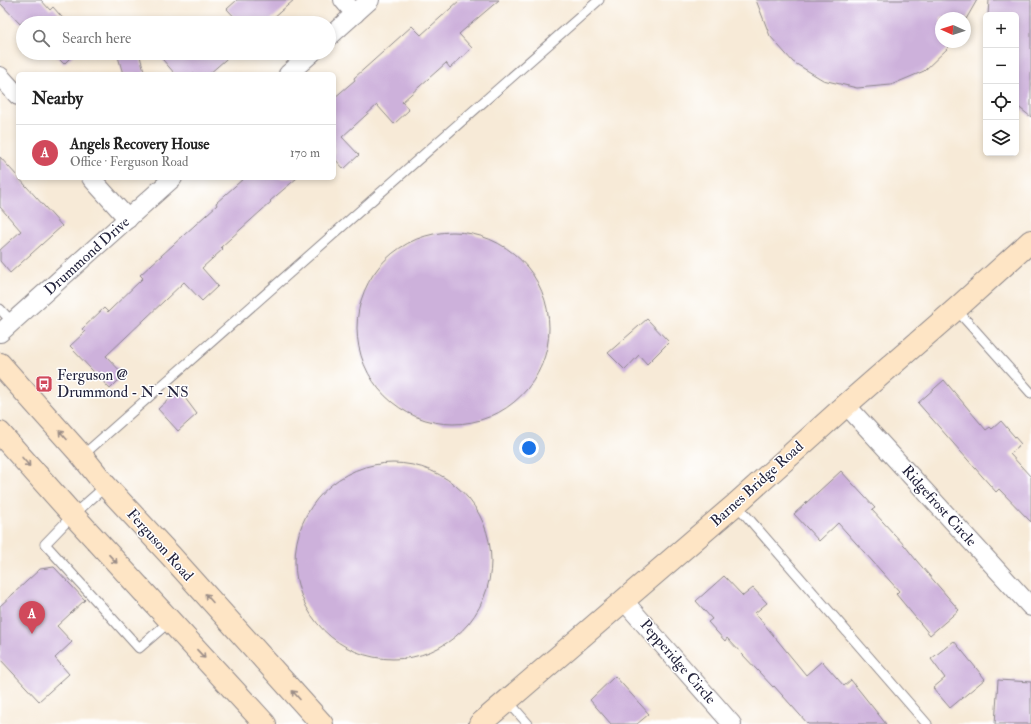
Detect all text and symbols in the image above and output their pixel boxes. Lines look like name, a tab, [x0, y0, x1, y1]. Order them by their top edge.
north arrow	[935, 12, 971, 48]
map controls	[983, 12, 1019, 156]
button: +	[983, 12, 1019, 48]
search box	[16, 16, 336, 60]
icon: search	[30, 27, 52, 49]
text: Search here	[62, 29, 131, 48]
button: −	[983, 48, 1019, 84]
button: locate	[983, 84, 1019, 120]
text: Nearby	[32, 88, 83, 109]
button: layers	[983, 120, 1019, 156]
text: Angels Recovery House	[70, 135, 210, 154]
text: A	[41, 145, 49, 161]
text: 170 m	[290, 145, 320, 161]
text: Office · Ferguson Road	[70, 154, 188, 170]
street label: Drummond Drive	[40, 213, 134, 299]
place label: Ferguson @ Drummond - N - NS	[57, 366, 189, 402]
bus stop icon: Ferguson @ Drummond - N - NS	[34, 374, 54, 394]
one-way arrow	[58, 430, 67, 440]
street label: Barnes Bridge Road	[707, 437, 808, 531]
your location	[519, 438, 539, 458]
one-way arrow	[21, 457, 30, 467]
street label: Ridgefrost Circle	[897, 461, 981, 551]
street label: Ferguson Road	[123, 505, 198, 586]
one-way arrow	[108, 553, 117, 564]
one-way arrow	[204, 593, 213, 603]
pin: A	[19, 601, 45, 634]
street label: Pepperidge Circle	[635, 616, 720, 709]
one-way arrow	[196, 649, 205, 659]
one-way arrow	[291, 690, 300, 700]

